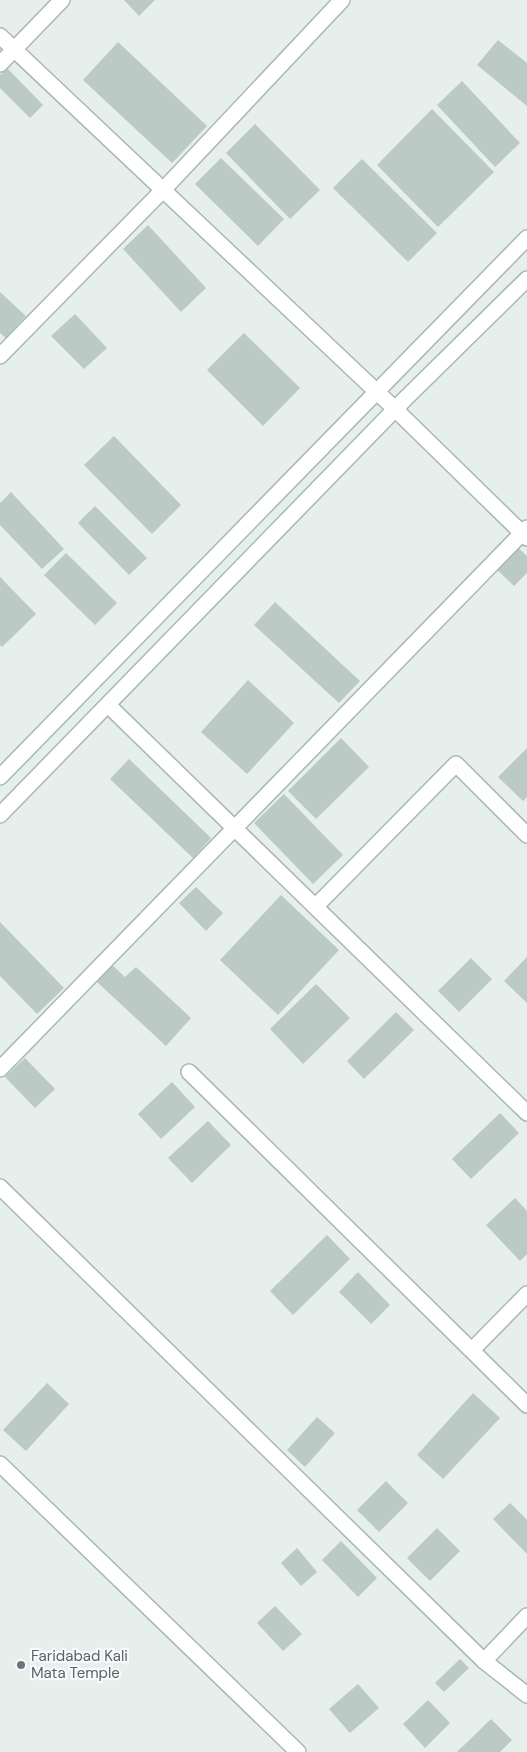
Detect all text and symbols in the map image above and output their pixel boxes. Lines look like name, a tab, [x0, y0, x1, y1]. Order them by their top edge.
place label: Faridabad Kali Mata Temple	[31, 1646, 128, 1683]
marker: Faridabad Kali Mata Temple	[15, 1659, 27, 1671]

